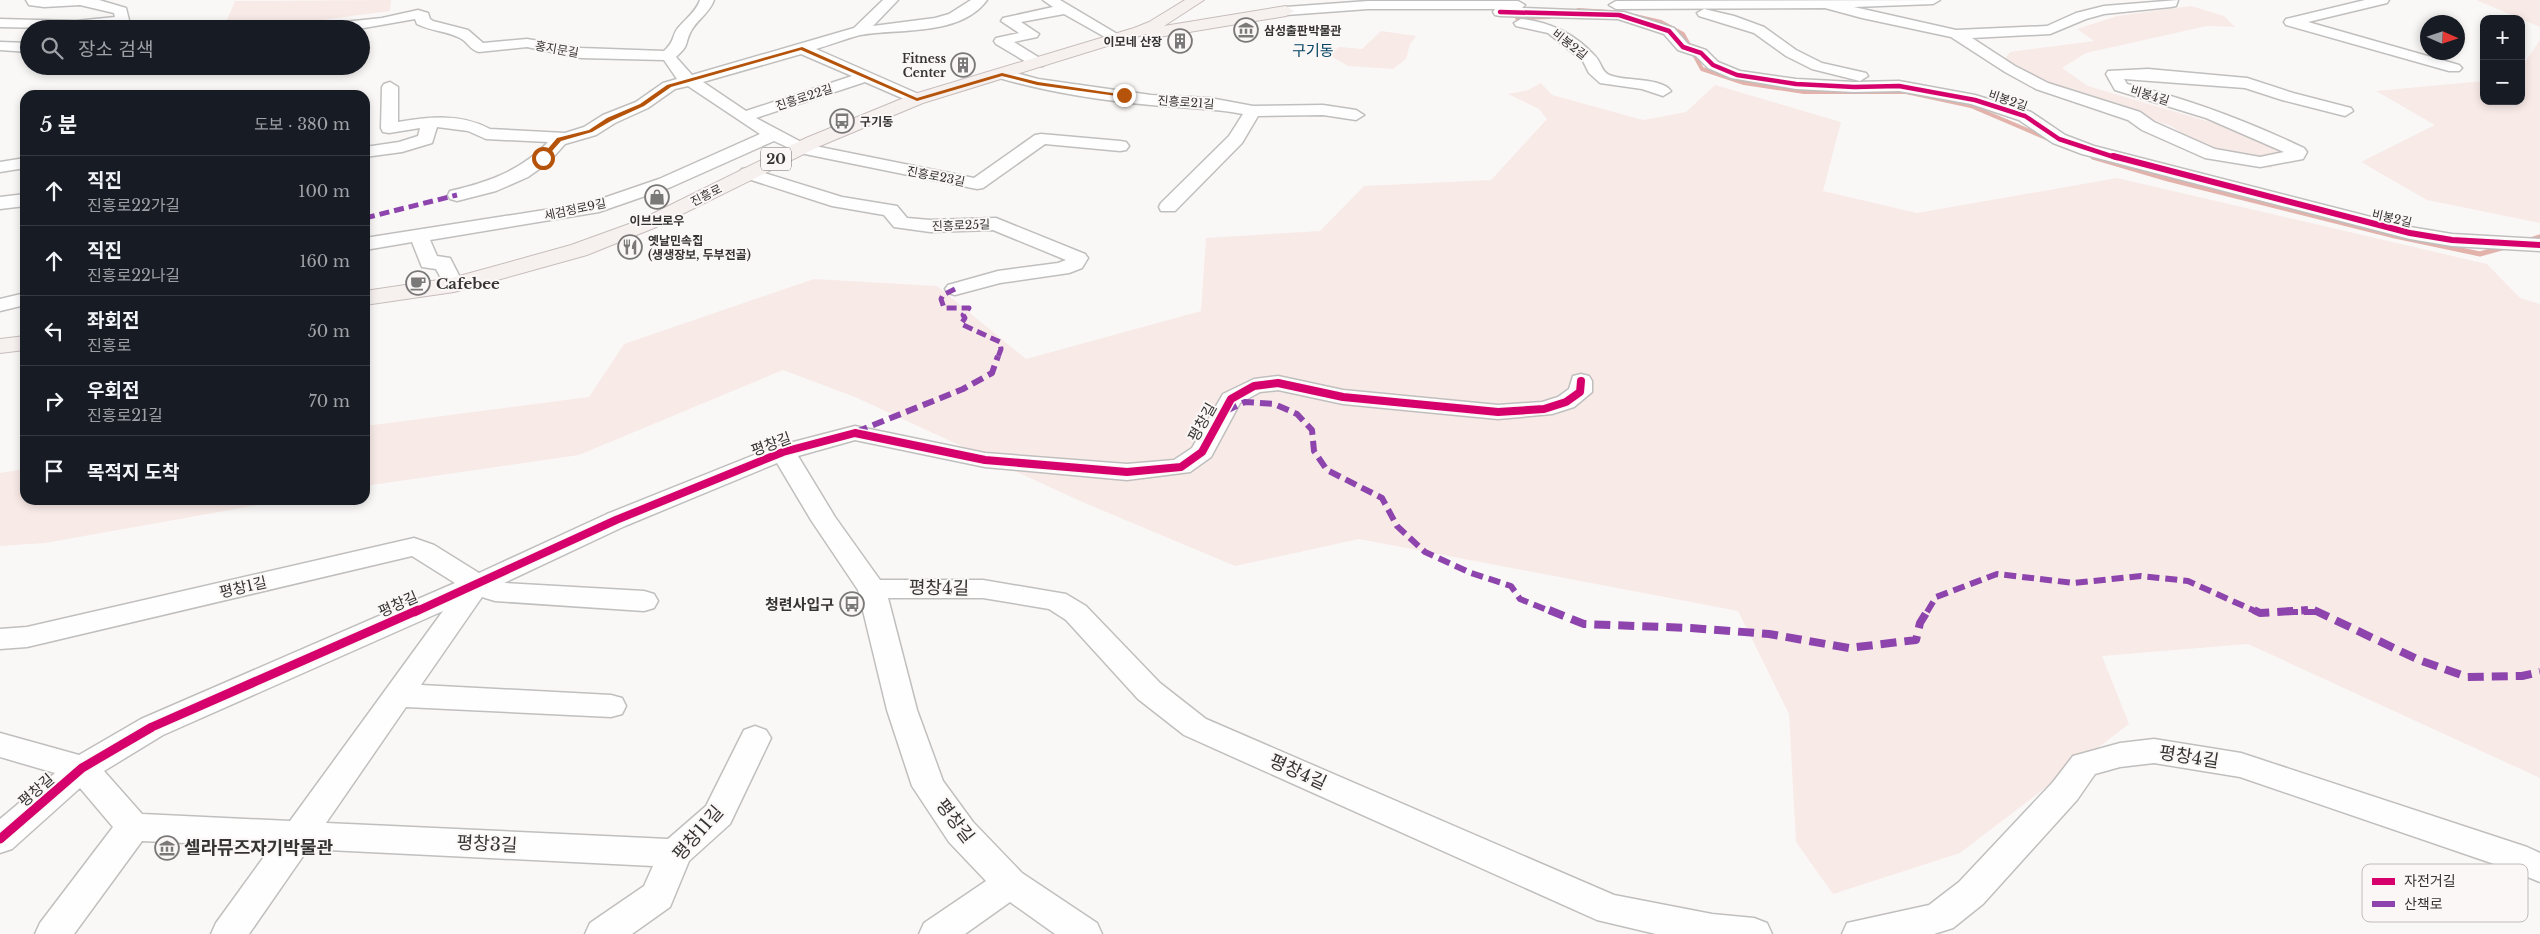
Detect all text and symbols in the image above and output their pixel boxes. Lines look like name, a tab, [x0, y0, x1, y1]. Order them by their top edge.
north arrow	[2420, 15, 2465, 60]
map controls	[2480, 15, 2525, 105]
button: +	[2480, 15, 2525, 60]
museum icon: 삼성출판박물관	[1233, 17, 1259, 43]
search box	[20, 20, 370, 75]
place label: 삼성출판박물관	[1264, 23, 1341, 38]
street label: 비봉2길	[1549, 26, 1591, 62]
building icon: 이모네 산장	[1167, 28, 1193, 54]
icon: search	[38, 34, 66, 62]
place label: 이모네 산장	[1104, 34, 1162, 49]
text: 장소 검색	[78, 38, 153, 61]
street label: 홍지문길	[534, 38, 580, 60]
district label: 구기동	[1292, 41, 1334, 60]
place label: Fitness Center	[902, 51, 946, 80]
building icon: Fitness Center	[950, 52, 976, 78]
button: −	[2480, 60, 2525, 105]
street label: 진흥로22길	[774, 81, 834, 113]
street label: 비봉4길	[2129, 82, 2171, 108]
route end	[1113, 84, 1136, 107]
street label: 비봉2길	[1986, 86, 2030, 114]
street label: 진흥로21길	[1157, 93, 1215, 111]
bus stop icon: 구기동	[829, 108, 855, 134]
text: 5 분	[40, 112, 77, 138]
text: 도보 · 380 m	[254, 114, 350, 134]
place label: 구기동	[860, 114, 893, 129]
route start	[532, 147, 555, 170]
road number: 20	[761, 148, 791, 170]
street label: 진흥로23길	[906, 163, 966, 189]
text: 직진	[87, 169, 122, 192]
icon: ahead	[40, 177, 68, 205]
text: 100 m	[298, 181, 350, 201]
street label: 진흥로	[688, 181, 724, 209]
shop icon: 이브브로우	[644, 184, 670, 210]
text: 진흥로22가길	[87, 195, 180, 215]
street label: 세검정로9길	[543, 195, 607, 223]
street label: 비봉2길	[2371, 206, 2413, 230]
place label: 이브브로우	[629, 213, 685, 228]
street label: 진흥로25길	[932, 216, 990, 234]
place label: 옛날민속집 (생생장보, 두부전골)	[648, 233, 751, 262]
restaurant icon: 옛날민속집 (생생장보, 두부전골)	[617, 234, 643, 260]
text: 직진	[87, 239, 122, 262]
icon: ahead	[40, 247, 68, 275]
text: 160 m	[299, 251, 350, 271]
text: 진흥로22나길	[87, 265, 180, 285]
cafe icon: Cafebee	[405, 270, 431, 296]
place label: Cafebee	[436, 274, 500, 293]
text: 좌회전	[87, 309, 139, 332]
icon: left	[40, 317, 68, 345]
text: 50 m	[308, 321, 350, 341]
text: 진흥로	[87, 335, 131, 355]
text: 우회전	[87, 379, 139, 402]
icon: right	[40, 387, 68, 415]
text: 70 m	[309, 391, 350, 411]
street label: 평창길	[1184, 399, 1220, 445]
text: 진흥로21길	[87, 405, 163, 425]
street label: 평창길	[748, 428, 794, 460]
icon: arrive	[40, 457, 68, 485]
text: 목적지 도착	[87, 461, 179, 484]
street label: 평창1길	[217, 572, 269, 602]
street label: 평창4길	[909, 576, 969, 600]
street label: 평창길	[375, 587, 421, 621]
bus stop icon: 청련사입구	[839, 591, 865, 617]
place label: 청련사입구	[765, 595, 834, 614]
street label: 평창4길	[2158, 741, 2220, 773]
street label: 평창4길	[1266, 750, 1330, 794]
street label: 평창길	[14, 769, 58, 811]
street label: 평창길	[931, 795, 979, 847]
street label: 평창11길	[668, 801, 728, 865]
street label: 평창3길	[456, 831, 518, 857]
museum icon: 셀라뮤즈자기박물관	[154, 835, 180, 861]
place label: 셀라뮤즈자기박물관	[184, 837, 333, 859]
legend	[2362, 864, 2528, 922]
text: 자전거길	[2404, 872, 2456, 890]
text: 산책로	[2404, 895, 2443, 913]

